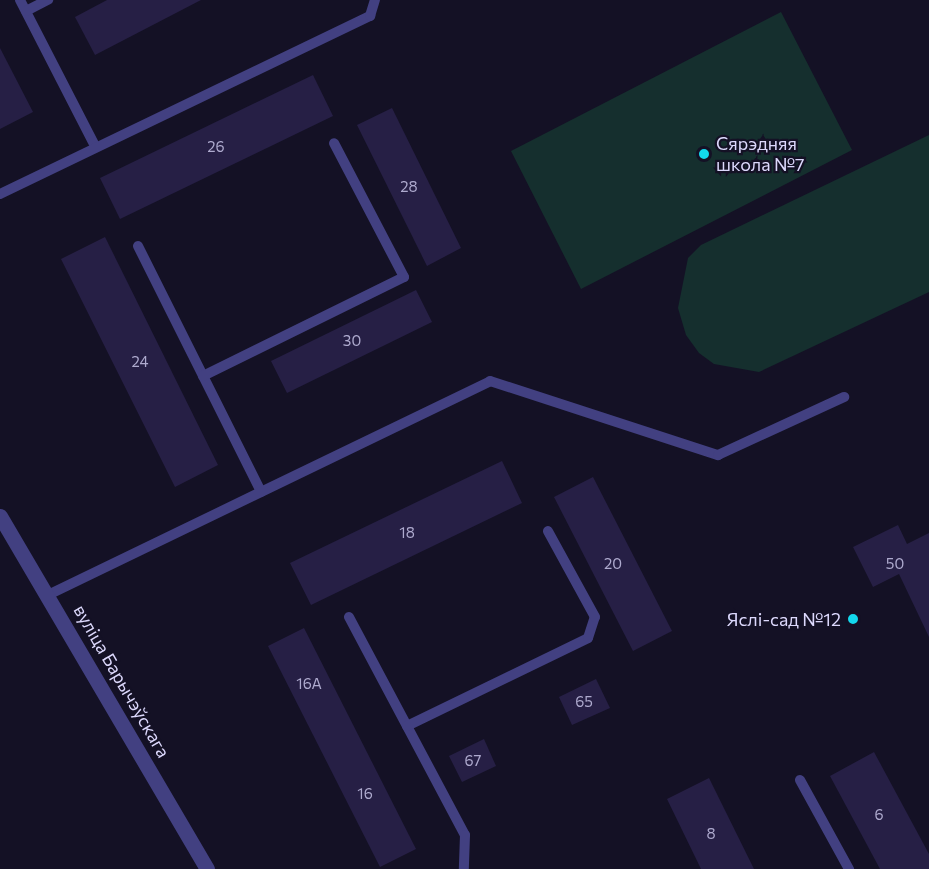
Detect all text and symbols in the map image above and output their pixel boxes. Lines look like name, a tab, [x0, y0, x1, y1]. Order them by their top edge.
place label: Сярэдняя школа №7	[716, 133, 805, 176]
house number: 26	[207, 138, 225, 156]
marker: Сярэдняя школа №7	[697, 147, 711, 161]
house number: 28	[400, 178, 418, 196]
house number: 30	[343, 332, 361, 350]
house number: 24	[131, 353, 149, 371]
house number: 18	[399, 524, 415, 542]
house number: 20	[604, 555, 622, 573]
house number: 50	[886, 555, 904, 573]
street label: вуліца Барычэўскага	[69, 601, 175, 761]
place label: Яслі-сад №12	[726, 608, 841, 630]
marker: Яслі-сад №12	[846, 612, 860, 626]
house number: 16А	[296, 675, 322, 693]
house number: 65	[575, 693, 593, 711]
house number: 67	[465, 752, 481, 770]
house number: 16	[357, 785, 373, 803]
house number: 6	[874, 806, 884, 824]
house number: 8	[706, 825, 716, 843]

